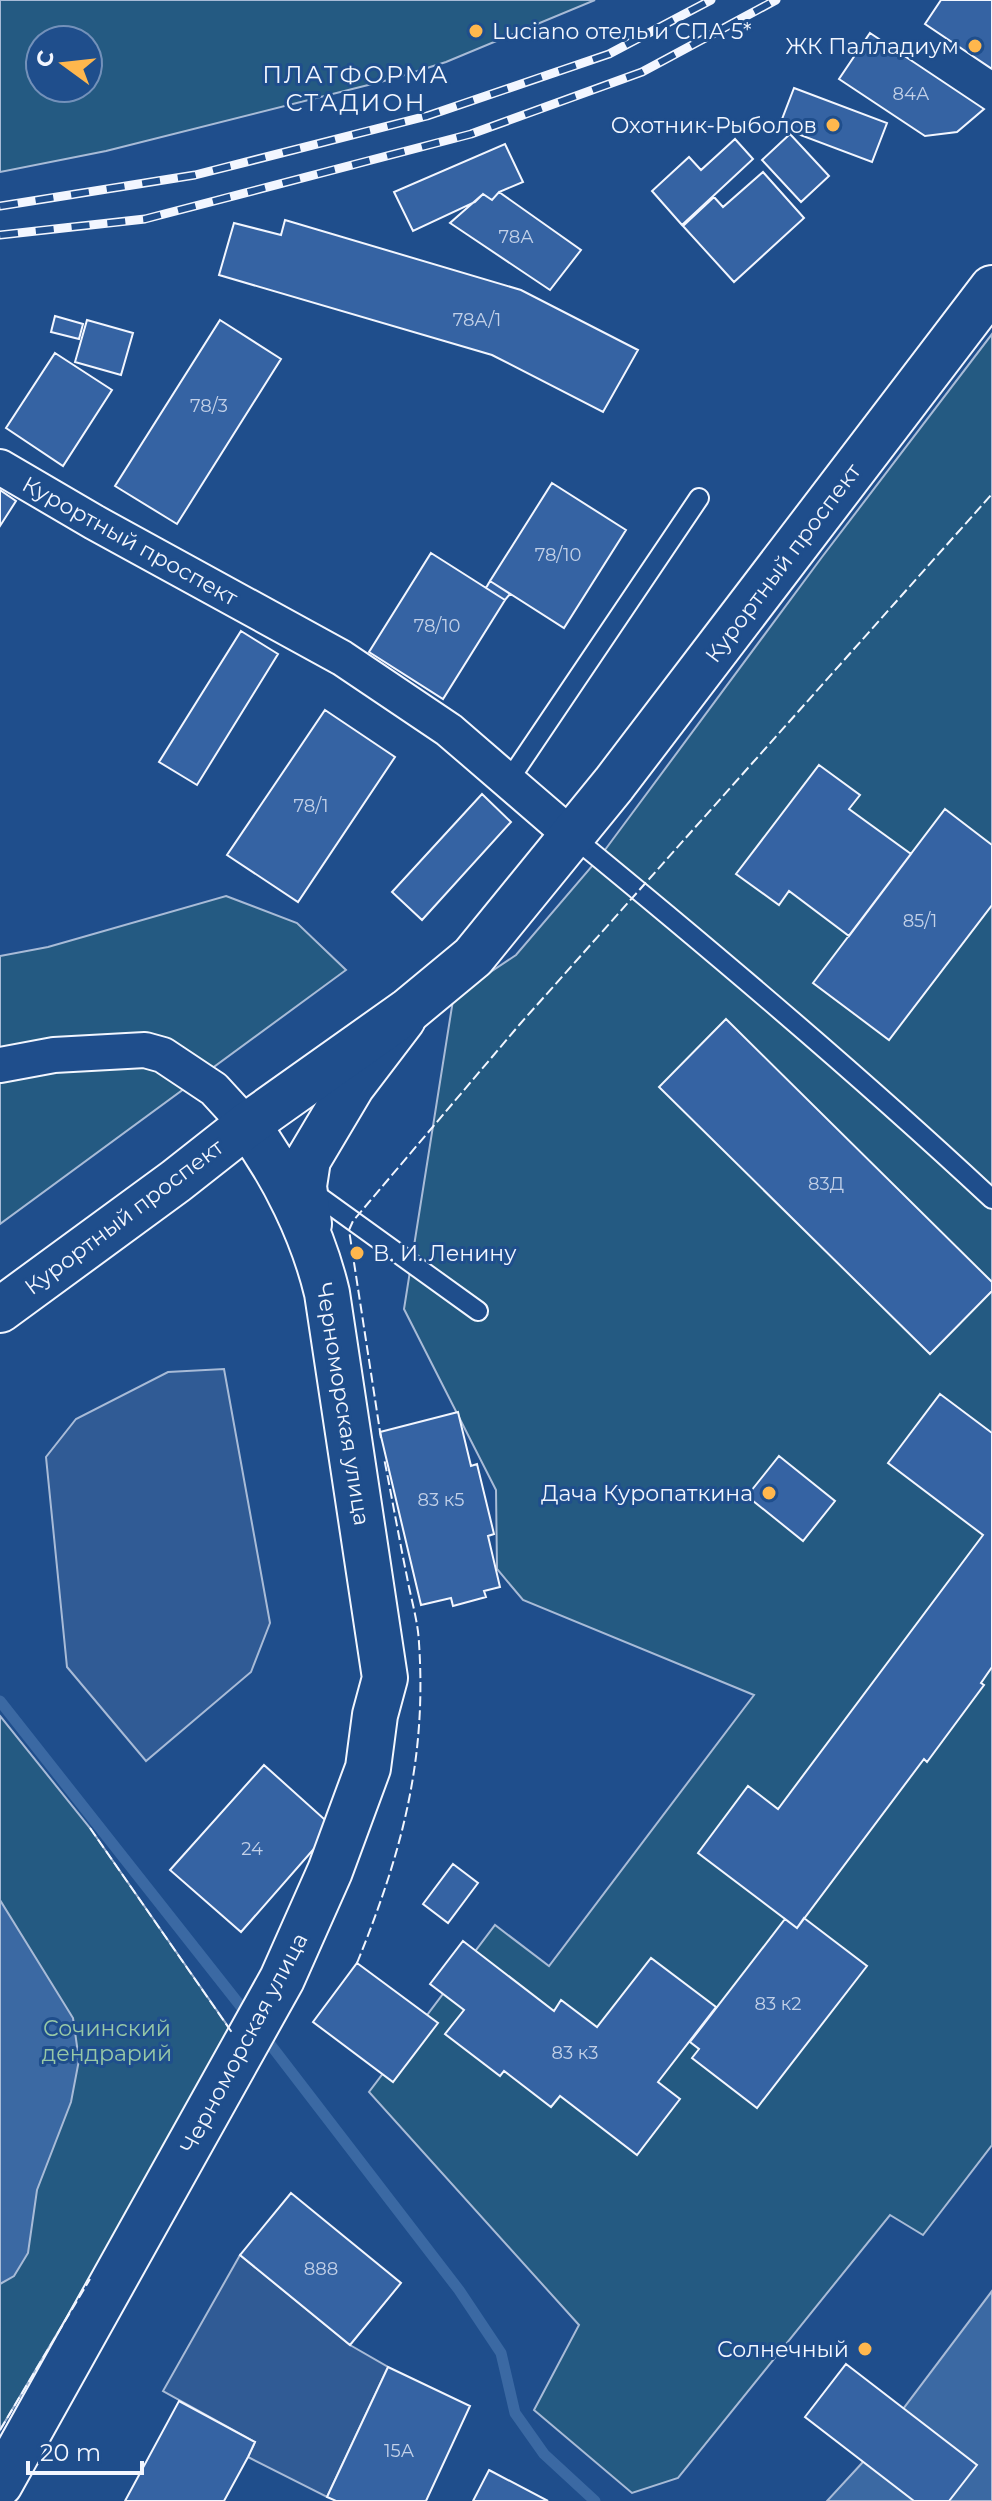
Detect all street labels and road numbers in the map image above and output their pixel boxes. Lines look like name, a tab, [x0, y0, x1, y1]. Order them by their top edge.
street label: Курортный проспект	[699, 458, 867, 668]
street label: Курортный проспект	[18, 471, 243, 612]
street label: Курортный проспект	[19, 1133, 229, 1301]
street label: Черноморская улица	[310, 1281, 376, 1527]
street label: Черноморская улица	[175, 1928, 313, 2158]

